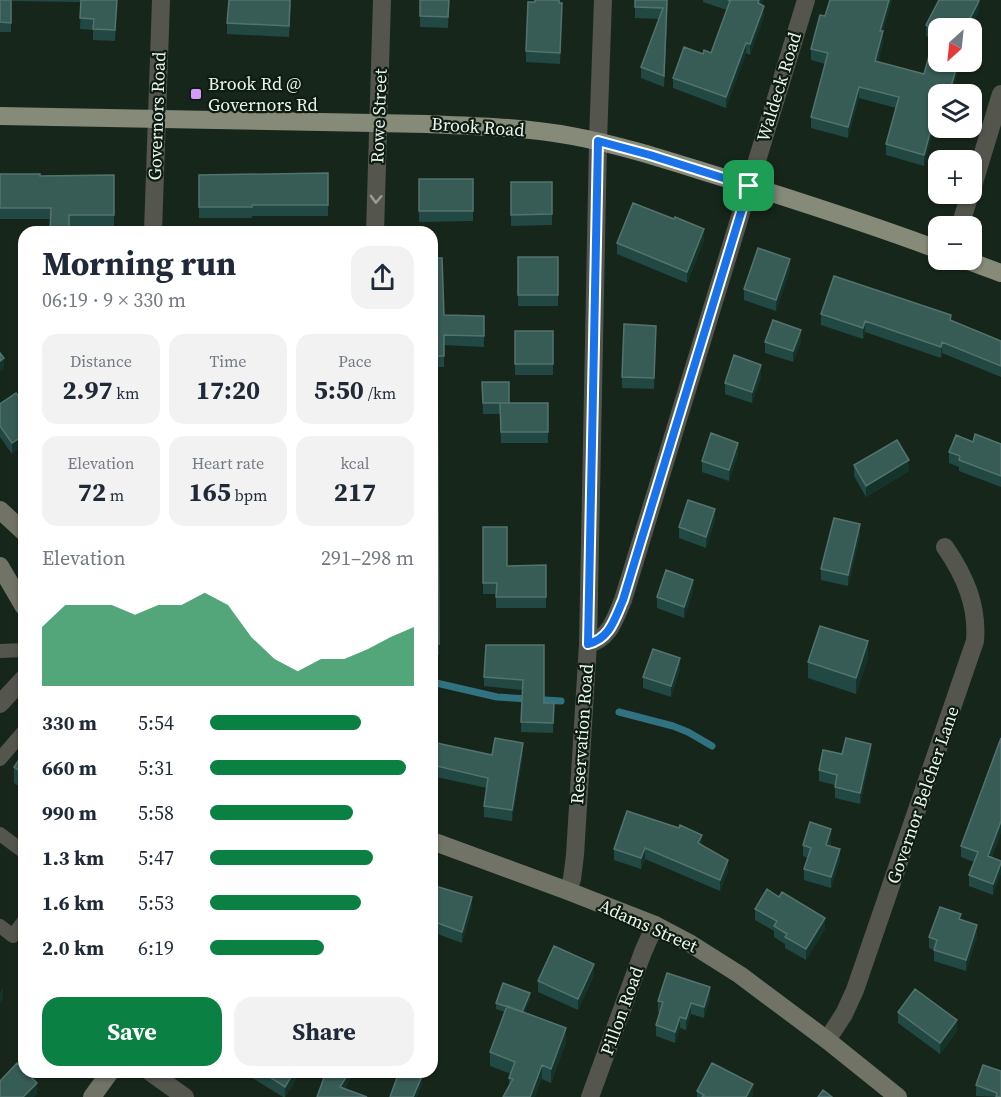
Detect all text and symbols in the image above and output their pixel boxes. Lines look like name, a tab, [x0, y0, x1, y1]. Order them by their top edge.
north arrow	[928, 18, 982, 72]
map controls	[928, 18, 982, 270]
street label: Waldeck Road	[750, 29, 807, 145]
street label: Governors Road	[142, 51, 171, 181]
street label: Rowe Street	[364, 68, 393, 164]
place label: Brook Rd @ Governors Rd	[208, 71, 318, 117]
button: layers	[928, 84, 982, 138]
marker: Brook Rd @ Governors Rd	[189, 87, 203, 101]
street label: Brook Road	[431, 111, 525, 142]
button: +	[928, 150, 982, 204]
pin	[723, 160, 774, 211]
icon: arrive	[732, 169, 765, 202]
one-way arrow	[369, 194, 382, 203]
button: −	[928, 216, 982, 270]
text: Morning run	[42, 241, 236, 286]
button: share	[351, 246, 414, 309]
text: 06:19 · 9 × 330 m	[42, 286, 186, 314]
text: Distance	[70, 350, 132, 372]
text: Time	[209, 350, 247, 372]
text: Pace	[338, 350, 372, 372]
text: 2.97	[63, 372, 113, 408]
text: 17:20	[196, 372, 260, 408]
text: 5:50	[314, 372, 364, 408]
text: km	[113, 382, 139, 404]
text: /km	[364, 382, 396, 404]
text: Elevation	[68, 452, 134, 474]
text: Heart rate	[192, 452, 264, 474]
text: kcal	[340, 452, 370, 474]
text: 72	[78, 474, 106, 510]
text: 165	[189, 474, 231, 510]
text: 217	[334, 474, 376, 510]
text: m	[106, 484, 124, 506]
text: bpm	[231, 484, 267, 506]
text: Elevation	[42, 544, 126, 572]
text: 291–298 m	[321, 544, 414, 572]
street label: Reservation Road	[564, 663, 599, 805]
street label: Governor Belcher Lane	[880, 703, 965, 887]
text: 330 m	[42, 709, 97, 737]
text: 5:54	[138, 709, 174, 737]
text: 660 m	[42, 754, 97, 782]
text: 5:31	[138, 754, 174, 782]
text: 990 m	[42, 799, 97, 827]
text: 5:58	[138, 799, 174, 827]
text: 1.3 km	[42, 844, 104, 872]
text: 5:47	[138, 844, 174, 872]
text: 1.6 km	[42, 889, 104, 917]
text: 5:53	[138, 889, 174, 917]
street label: Adams Street	[595, 893, 702, 958]
text: 2.0 km	[42, 934, 104, 962]
text: 6:19	[138, 934, 174, 962]
street label: Pillon Road	[594, 963, 649, 1059]
button: Save	[42, 997, 222, 1066]
button: Share	[234, 997, 414, 1066]

